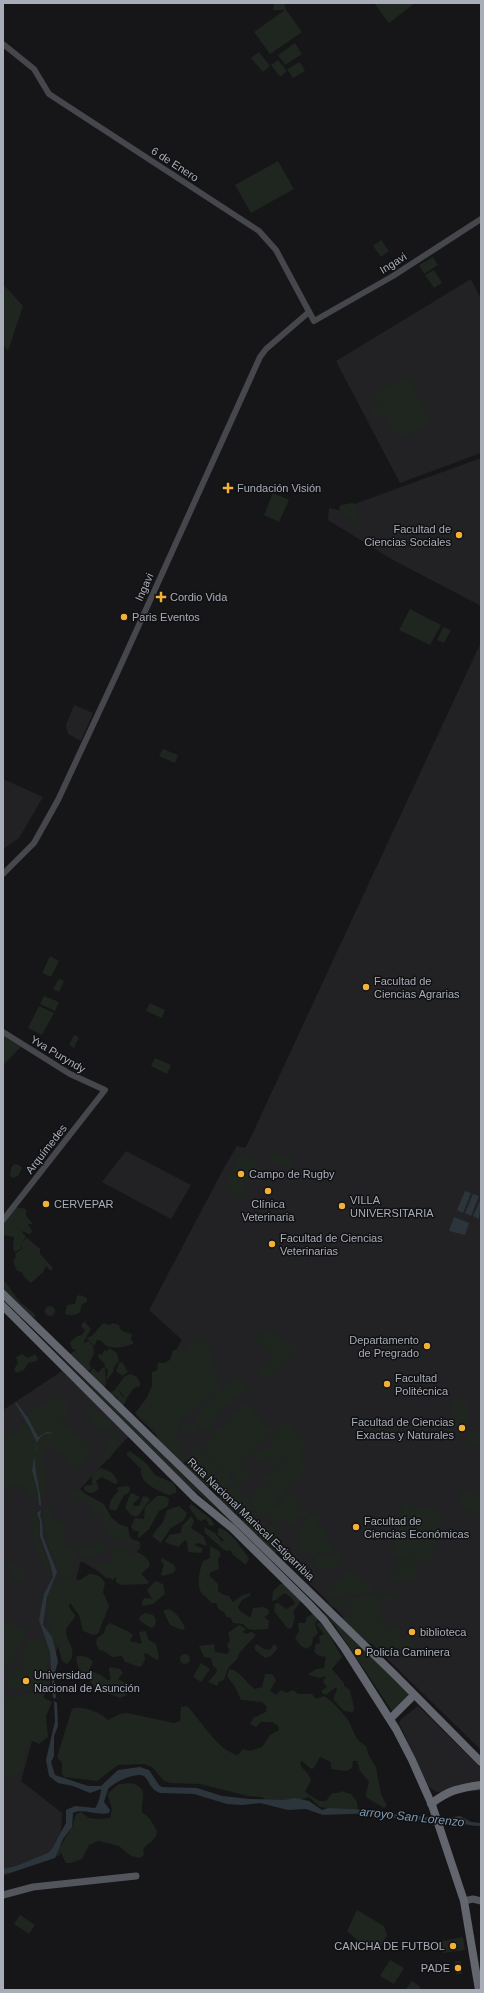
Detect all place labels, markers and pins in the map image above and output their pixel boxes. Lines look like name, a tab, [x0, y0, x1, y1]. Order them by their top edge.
marker: Fundación Visión	[222, 482, 234, 494]
place label: Fundación Visión	[237, 482, 321, 494]
place label: Facultad de Ciencias Sociales	[364, 523, 451, 548]
marker: Facultad de Ciencias Sociales	[454, 530, 464, 540]
marker: Cordio Vida	[155, 591, 167, 603]
place label: Cordio Vida	[170, 591, 228, 603]
place label: Paris Eventos	[132, 611, 200, 623]
marker: Paris Eventos	[119, 612, 129, 622]
place label: Facultad de Ciencias Agrarias	[374, 975, 460, 1000]
marker: Facultad de Ciencias Agrarias	[361, 982, 371, 992]
place label: Campo de Rugby	[249, 1168, 335, 1180]
marker: Campo de Rugby	[236, 1169, 246, 1179]
marker: Clínica Veterinaria	[263, 1186, 273, 1196]
place label: VILLA UNIVERSITARIA	[350, 1194, 434, 1219]
place label: CERVEPAR	[54, 1198, 114, 1210]
place label: Clínica Veterinaria	[242, 1198, 295, 1223]
marker: CERVEPAR	[41, 1199, 51, 1209]
marker: VILLA UNIVERSITARIA	[337, 1201, 347, 1211]
place label: Facultad de Ciencias Veterinarias	[280, 1232, 383, 1257]
marker: Facultad de Ciencias Veterinarias	[267, 1239, 277, 1249]
place label: Departamento de Pregrado	[349, 1334, 419, 1359]
marker: Departamento de Pregrado	[422, 1341, 432, 1351]
place label: Facultad Politécnica	[395, 1372, 449, 1397]
marker: Facultad Politécnica	[382, 1379, 392, 1389]
place label: Facultad de Ciencias Exactas y Naturales	[351, 1416, 454, 1441]
marker: Facultad de Ciencias Exactas y Naturales	[457, 1423, 467, 1433]
place label: Facultad de Ciencias Económicas	[364, 1515, 470, 1540]
marker: Facultad de Ciencias Económicas	[351, 1522, 361, 1532]
place label: biblioteca	[420, 1626, 467, 1638]
marker: biblioteca	[407, 1627, 417, 1637]
place label: Policía Caminera	[366, 1646, 451, 1658]
marker: Policía Caminera	[353, 1647, 363, 1657]
place label: Universidad Nacional de Asunción	[34, 1669, 140, 1694]
marker: Universidad Nacional de Asunción	[21, 1676, 31, 1686]
place label: CANCHA DE FUTBOL	[334, 1940, 445, 1952]
marker: CANCHA DE FUTBOL	[448, 1941, 458, 1951]
place label: PADE	[421, 1962, 450, 1974]
marker: PADE	[453, 1963, 463, 1973]

